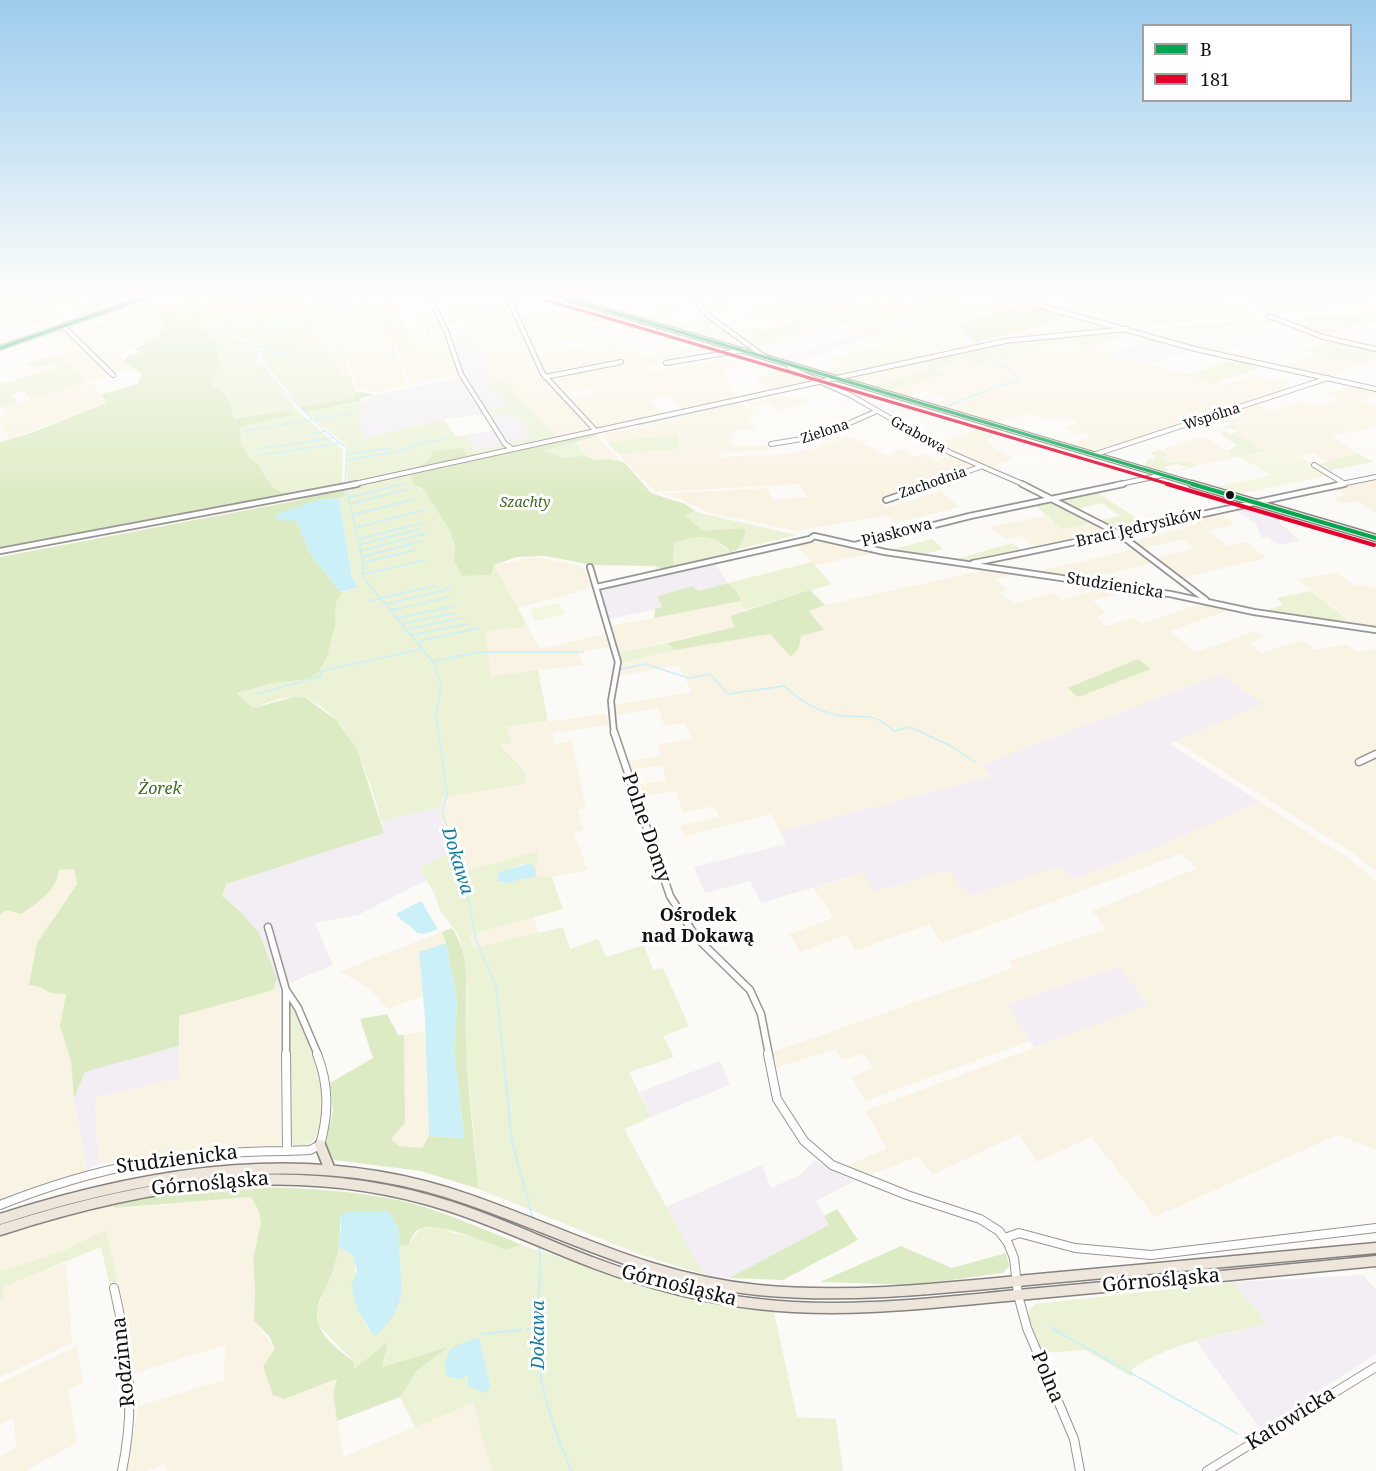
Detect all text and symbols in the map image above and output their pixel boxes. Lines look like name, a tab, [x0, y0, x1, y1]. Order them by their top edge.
legend	[1142, 24, 1352, 102]
text: B	[1200, 37, 1212, 61]
text: 181	[1200, 67, 1230, 91]
street label: Wspólna	[1182, 400, 1242, 434]
street label: Grabowa	[887, 413, 949, 457]
street label: Zielona	[799, 416, 851, 448]
street label: Zachodnia	[897, 464, 969, 502]
unlabelled marker	[1224, 489, 1236, 501]
park label: Szachty	[500, 495, 550, 511]
street label: Braci Jędrysików	[1074, 504, 1204, 552]
street label: Piaskowa	[860, 514, 934, 552]
street label: Studzienicka	[1065, 569, 1165, 603]
street label: Polne Domy	[616, 770, 676, 886]
park label: Żorek	[138, 779, 182, 799]
water label: Dokawa	[437, 825, 477, 897]
district label: Ośrodek nad Dokawą	[642, 905, 754, 948]
street label: Studzienicka	[115, 1141, 239, 1179]
street label: Górnośląska	[150, 1167, 270, 1201]
street label: Górnośląska	[619, 1260, 739, 1312]
street label: Górnośląska	[1101, 1264, 1221, 1298]
water label: Dokawa	[528, 1300, 550, 1370]
street label: Rodzinna	[107, 1316, 141, 1408]
street label: Polna	[1025, 1347, 1069, 1407]
street label: Katowicka	[1242, 1382, 1340, 1456]

